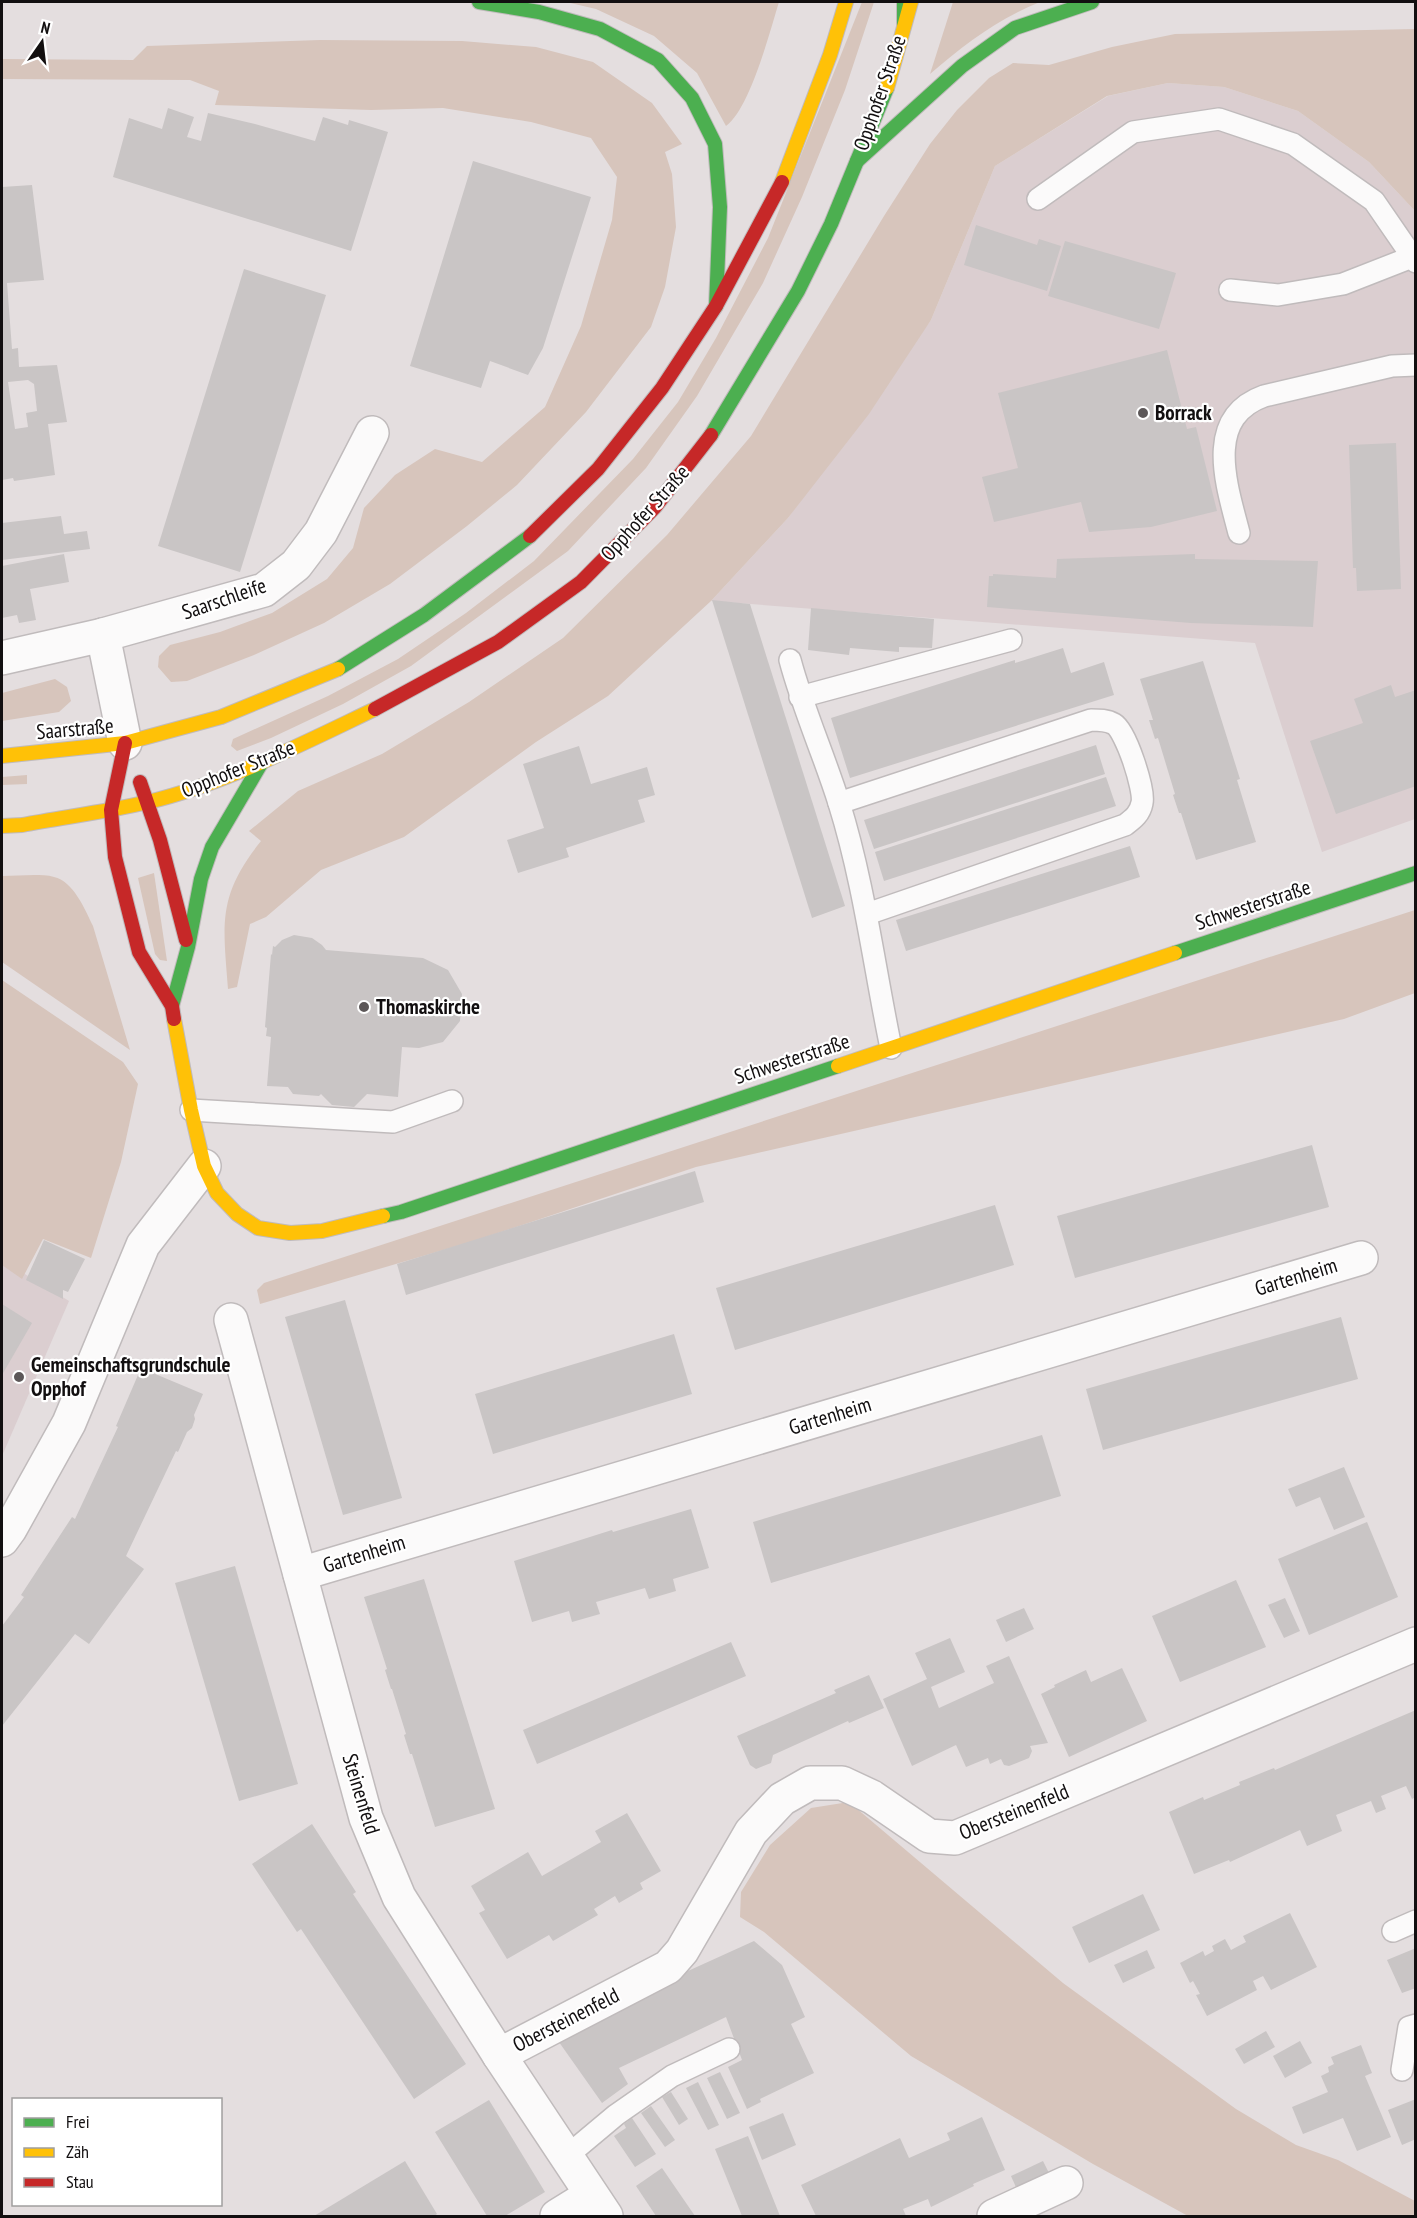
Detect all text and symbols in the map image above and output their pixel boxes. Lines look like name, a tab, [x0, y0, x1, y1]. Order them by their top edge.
north arrow	[12, 12, 72, 72]
text: N	[39, 17, 52, 38]
street label: Opphofer Straße	[847, 32, 912, 154]
place label: Borrack	[1155, 399, 1212, 426]
marker: Borrack	[1136, 406, 1150, 420]
street label: Opphofer Straße	[594, 459, 695, 566]
street label: Saarschleife	[178, 572, 270, 626]
street label: Saarstraße	[35, 712, 115, 745]
street label: Opphofer Straße	[177, 734, 298, 804]
street label: Schwesterstraße	[1192, 873, 1314, 936]
place label: Thomaskirche	[376, 993, 480, 1020]
marker: Thomaskirche	[357, 1000, 371, 1014]
street label: Schwesterstraße	[731, 1027, 853, 1090]
street label: Gartenheim	[1251, 1251, 1340, 1302]
place label: Gemeinschaftsgrundschule Opphof	[31, 1351, 231, 1402]
marker: Gemeinschaftsgrundschule Opphof	[12, 1370, 26, 1384]
street label: Gartenheim	[785, 1390, 874, 1441]
street label: Gartenheim	[319, 1528, 408, 1579]
street label: Steinenfeld	[336, 1750, 386, 1837]
street label: Obersteinenfeld	[955, 1777, 1073, 1846]
street label: Obersteinenfeld	[508, 1981, 624, 2058]
legend	[12, 2098, 222, 2206]
text: Frei	[66, 2110, 90, 2133]
text: Zäh	[66, 2140, 89, 2163]
text: Stau	[66, 2170, 94, 2193]

